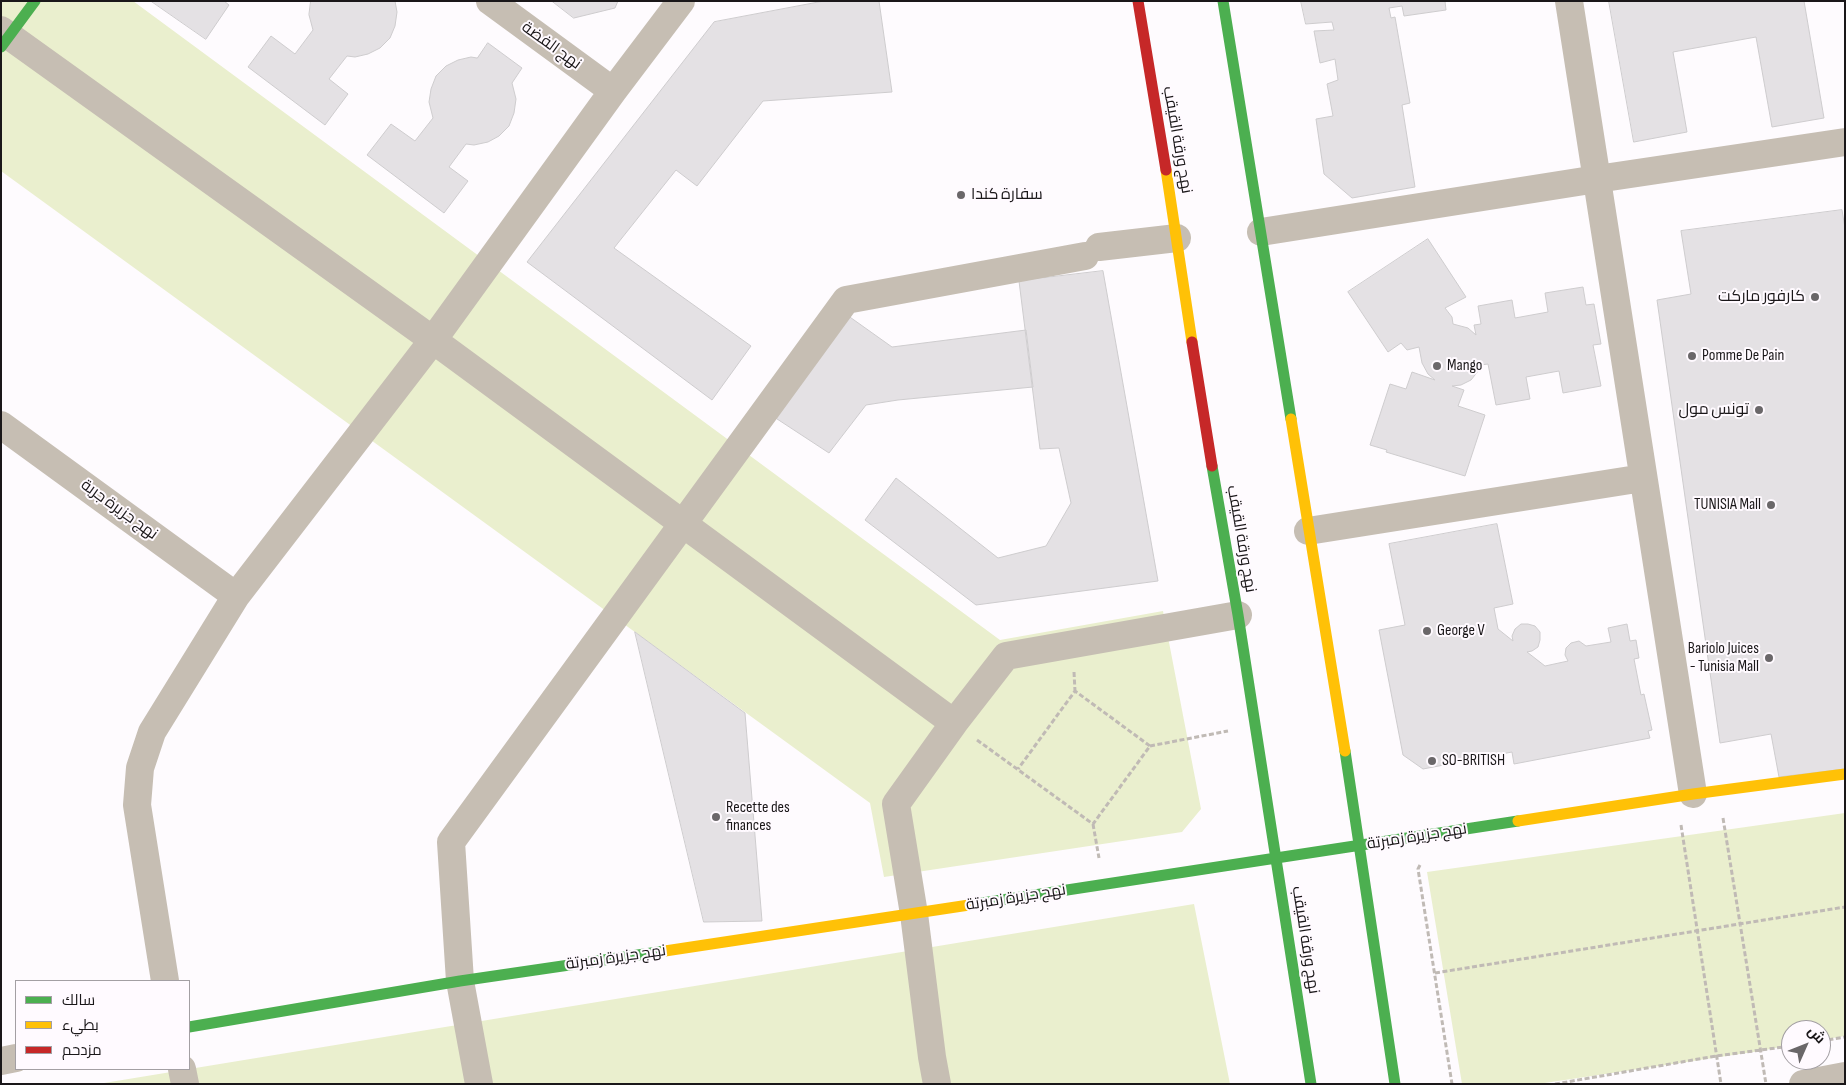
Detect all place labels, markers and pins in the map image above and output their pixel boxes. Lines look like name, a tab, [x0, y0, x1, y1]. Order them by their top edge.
place label: سفارة كندا	[971, 185, 1043, 205]
marker: سفارة كندا	[955, 189, 967, 201]
place label: كارفور ماركت	[1718, 287, 1805, 307]
marker: كارفور ماركت	[1809, 291, 1821, 303]
place label: Pomme De Pain	[1702, 346, 1784, 366]
marker: Pomme De Pain	[1686, 350, 1698, 362]
place label: Mango	[1447, 356, 1482, 376]
marker: Mango	[1431, 360, 1443, 372]
place label: تونس مول	[1679, 400, 1749, 420]
marker: تونس مول	[1753, 404, 1765, 416]
place label: TUNISIA Mall	[1694, 495, 1761, 515]
marker: TUNISIA Mall	[1765, 499, 1777, 511]
place label: George V	[1437, 621, 1485, 641]
marker: George V	[1421, 625, 1433, 637]
place label: Bariolo Juices - Tunisia Mall	[1688, 639, 1759, 677]
marker: Bariolo Juices - Tunisia Mall	[1763, 652, 1775, 664]
place label: SO-BRITISH	[1442, 751, 1505, 771]
marker: SO-BRITISH	[1426, 755, 1438, 767]
place label: Recette des finances	[726, 798, 790, 836]
marker: Recette des finances	[710, 811, 722, 823]

